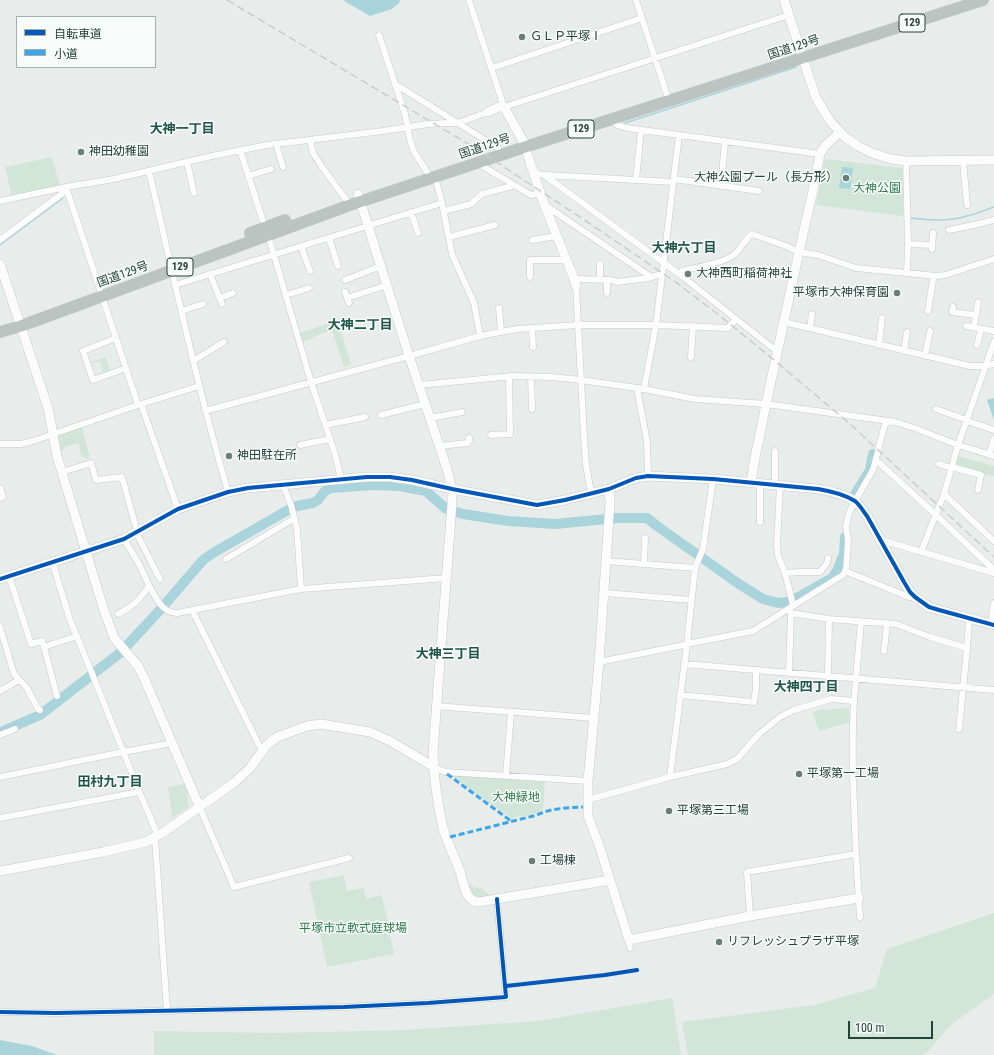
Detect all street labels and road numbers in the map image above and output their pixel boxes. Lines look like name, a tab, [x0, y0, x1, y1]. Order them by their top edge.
road number: 129	[899, 14, 925, 32]
street label: 国道129号	[766, 33, 822, 63]
road number: 129	[568, 120, 594, 138]
street label: 国道129号	[457, 131, 513, 163]
road number: 129	[167, 258, 193, 276]
street label: 国道129号	[95, 259, 151, 291]

